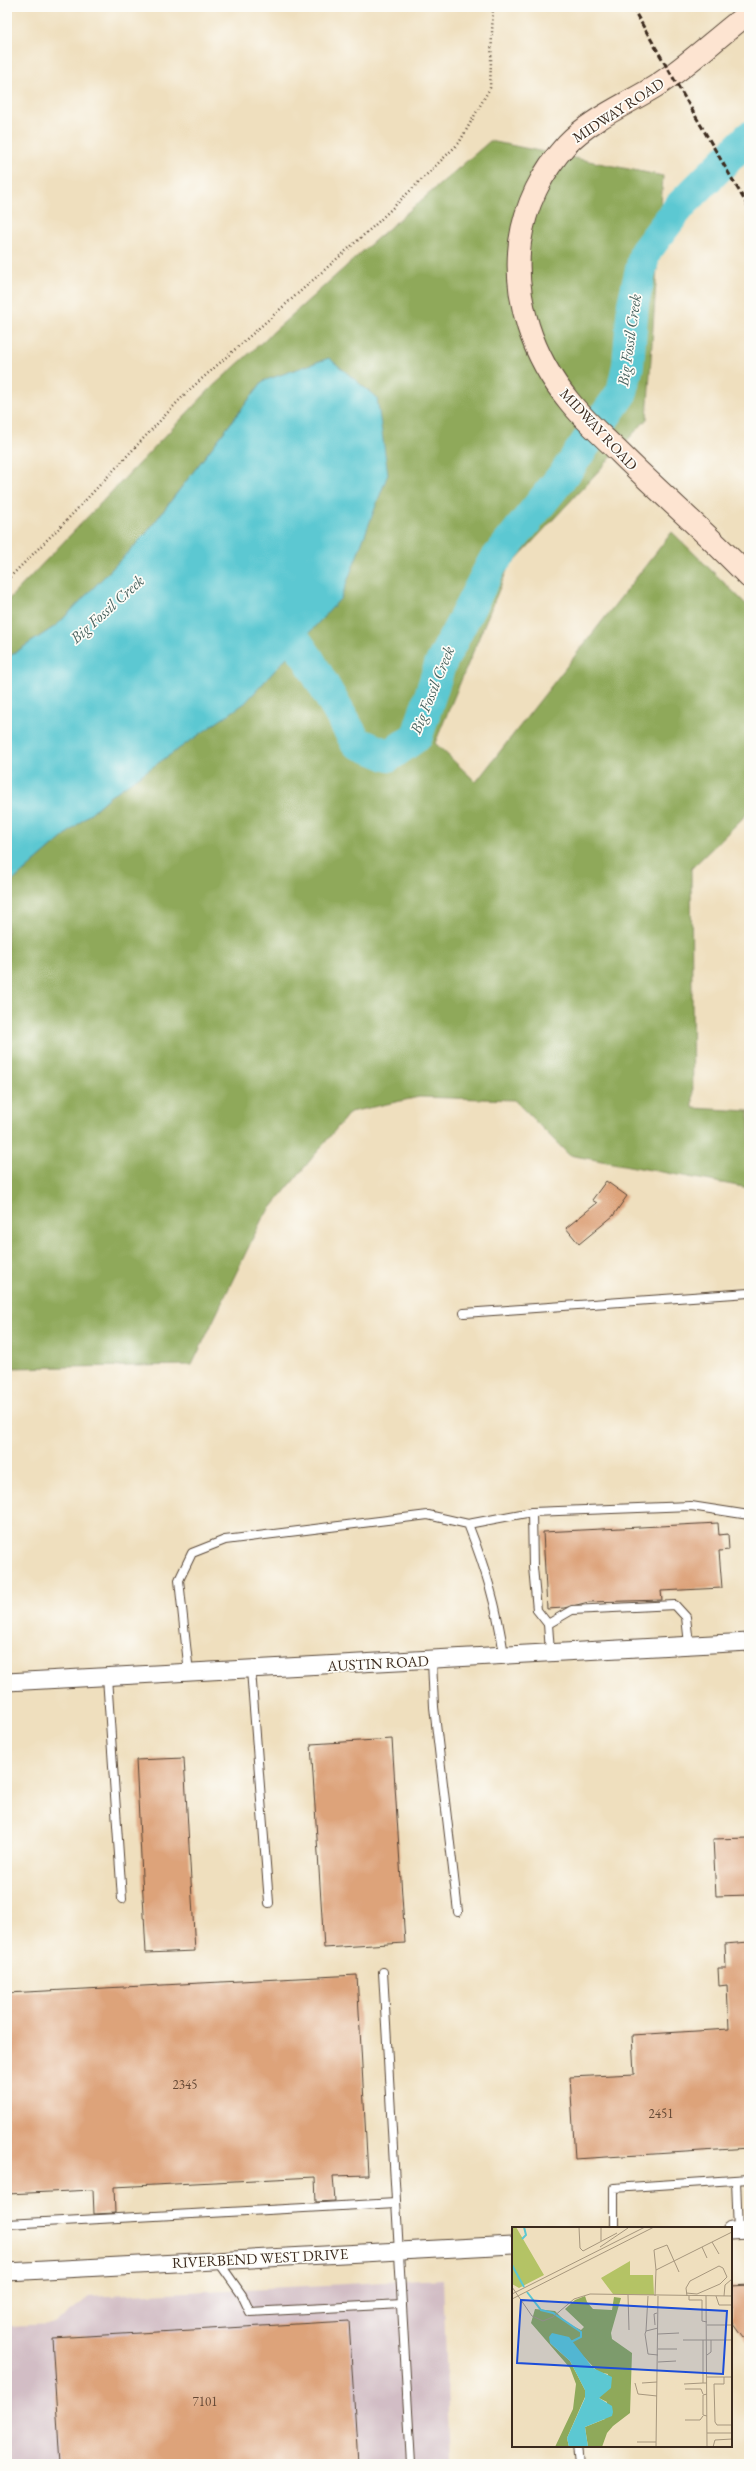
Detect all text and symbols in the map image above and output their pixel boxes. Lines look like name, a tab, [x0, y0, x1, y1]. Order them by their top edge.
street label: MIDWAY ROAD	[569, 73, 667, 147]
water label: Big Fossil Creek	[612, 292, 646, 388]
street label: MIDWAY ROAD	[556, 384, 642, 474]
water label: Big Fossil Creek	[65, 570, 149, 649]
water label: Big Fossil Creek	[405, 642, 459, 738]
street label: AUSTIN ROAD	[326, 1651, 429, 1675]
house number: 2345	[173, 2076, 197, 2093]
house number: 2451	[649, 2105, 673, 2122]
inset map	[512, 2227, 732, 2447]
street label: RIVERBEND WEST DRIVE	[171, 2244, 349, 2272]
house number: 7101	[193, 2393, 217, 2410]

